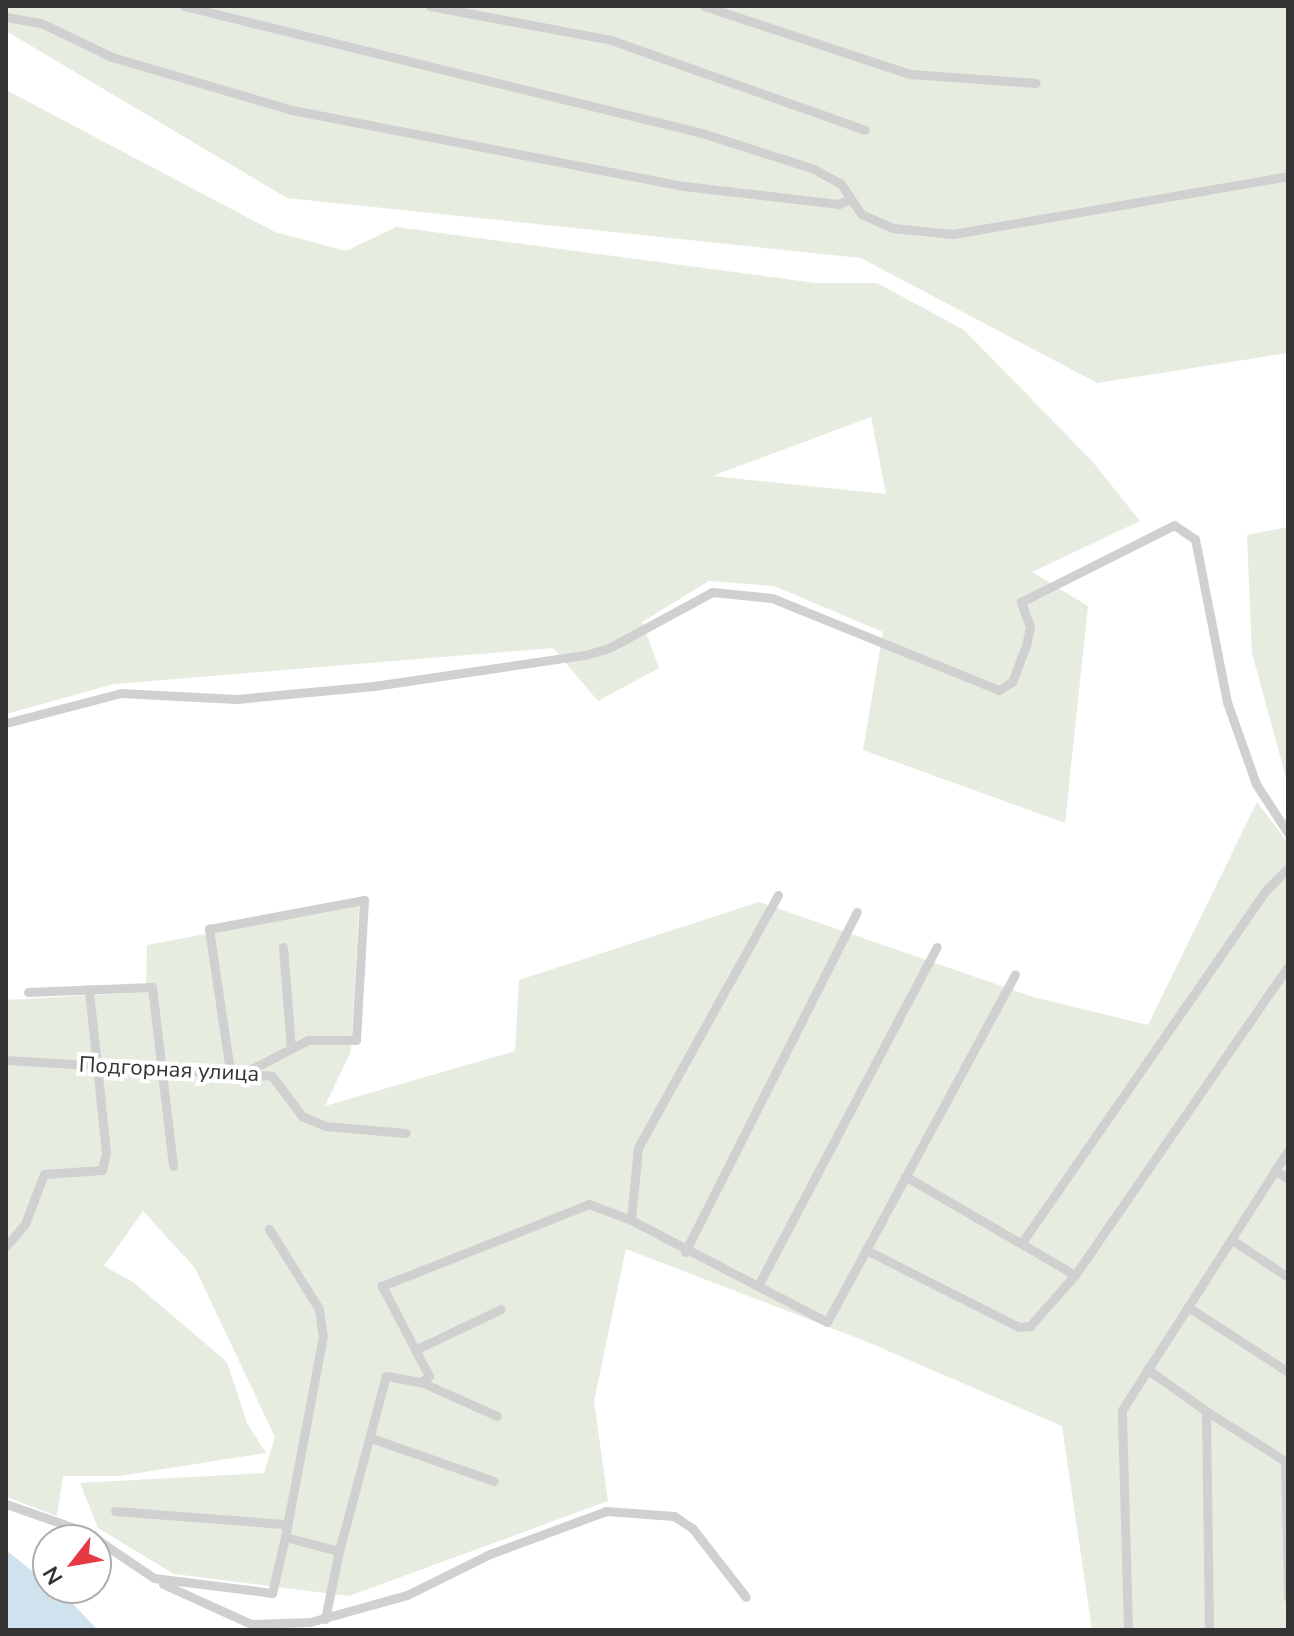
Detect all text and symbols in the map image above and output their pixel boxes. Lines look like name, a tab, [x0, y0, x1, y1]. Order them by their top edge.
street label: Подгорная улица	[78, 1052, 260, 1088]
north arrow	[32, 1524, 112, 1604]
text: N	[36, 1561, 70, 1590]

